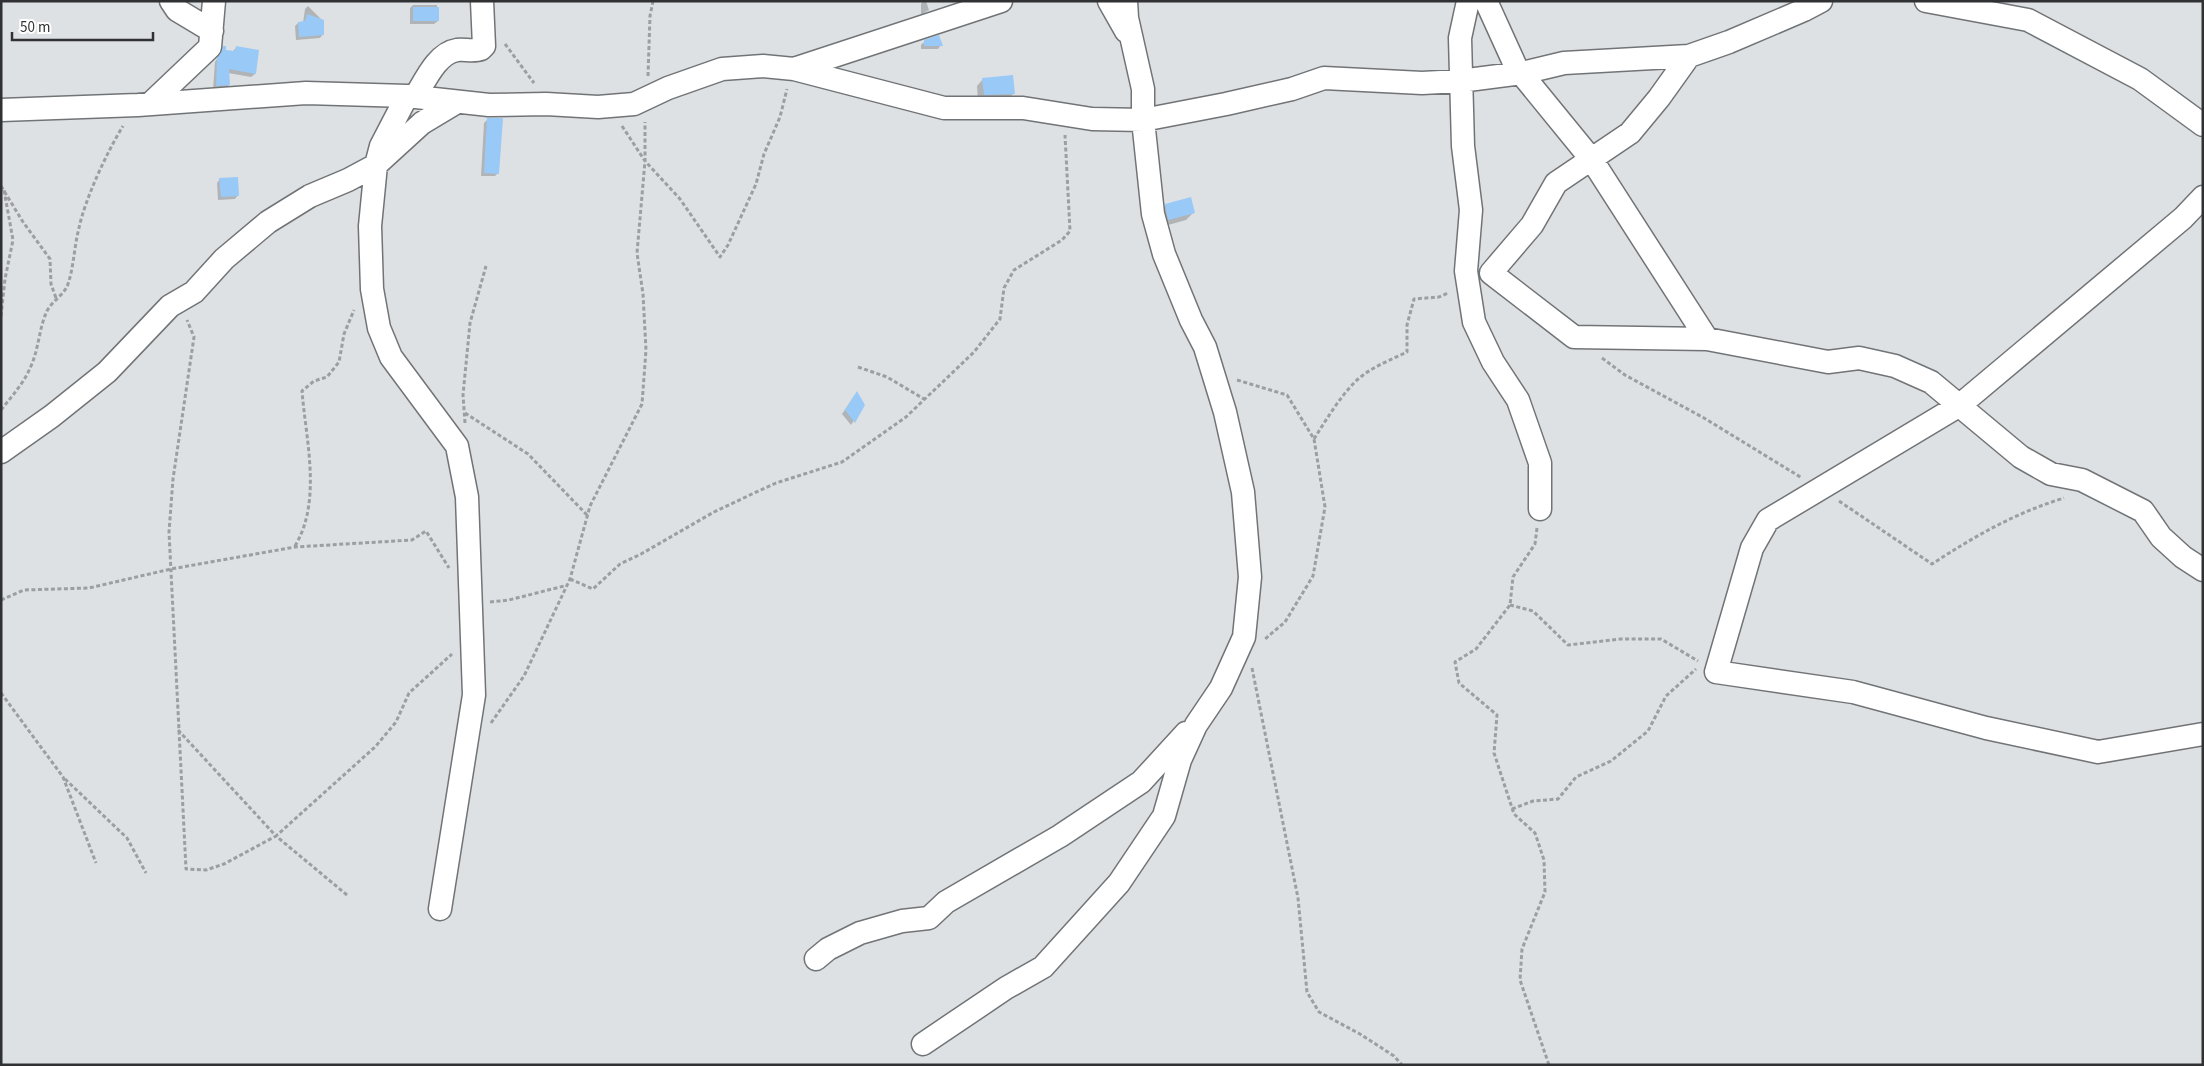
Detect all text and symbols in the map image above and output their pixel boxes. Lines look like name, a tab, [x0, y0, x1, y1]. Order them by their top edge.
scale bar	[12, 10, 154, 42]
text: 50 m	[20, 17, 50, 38]

